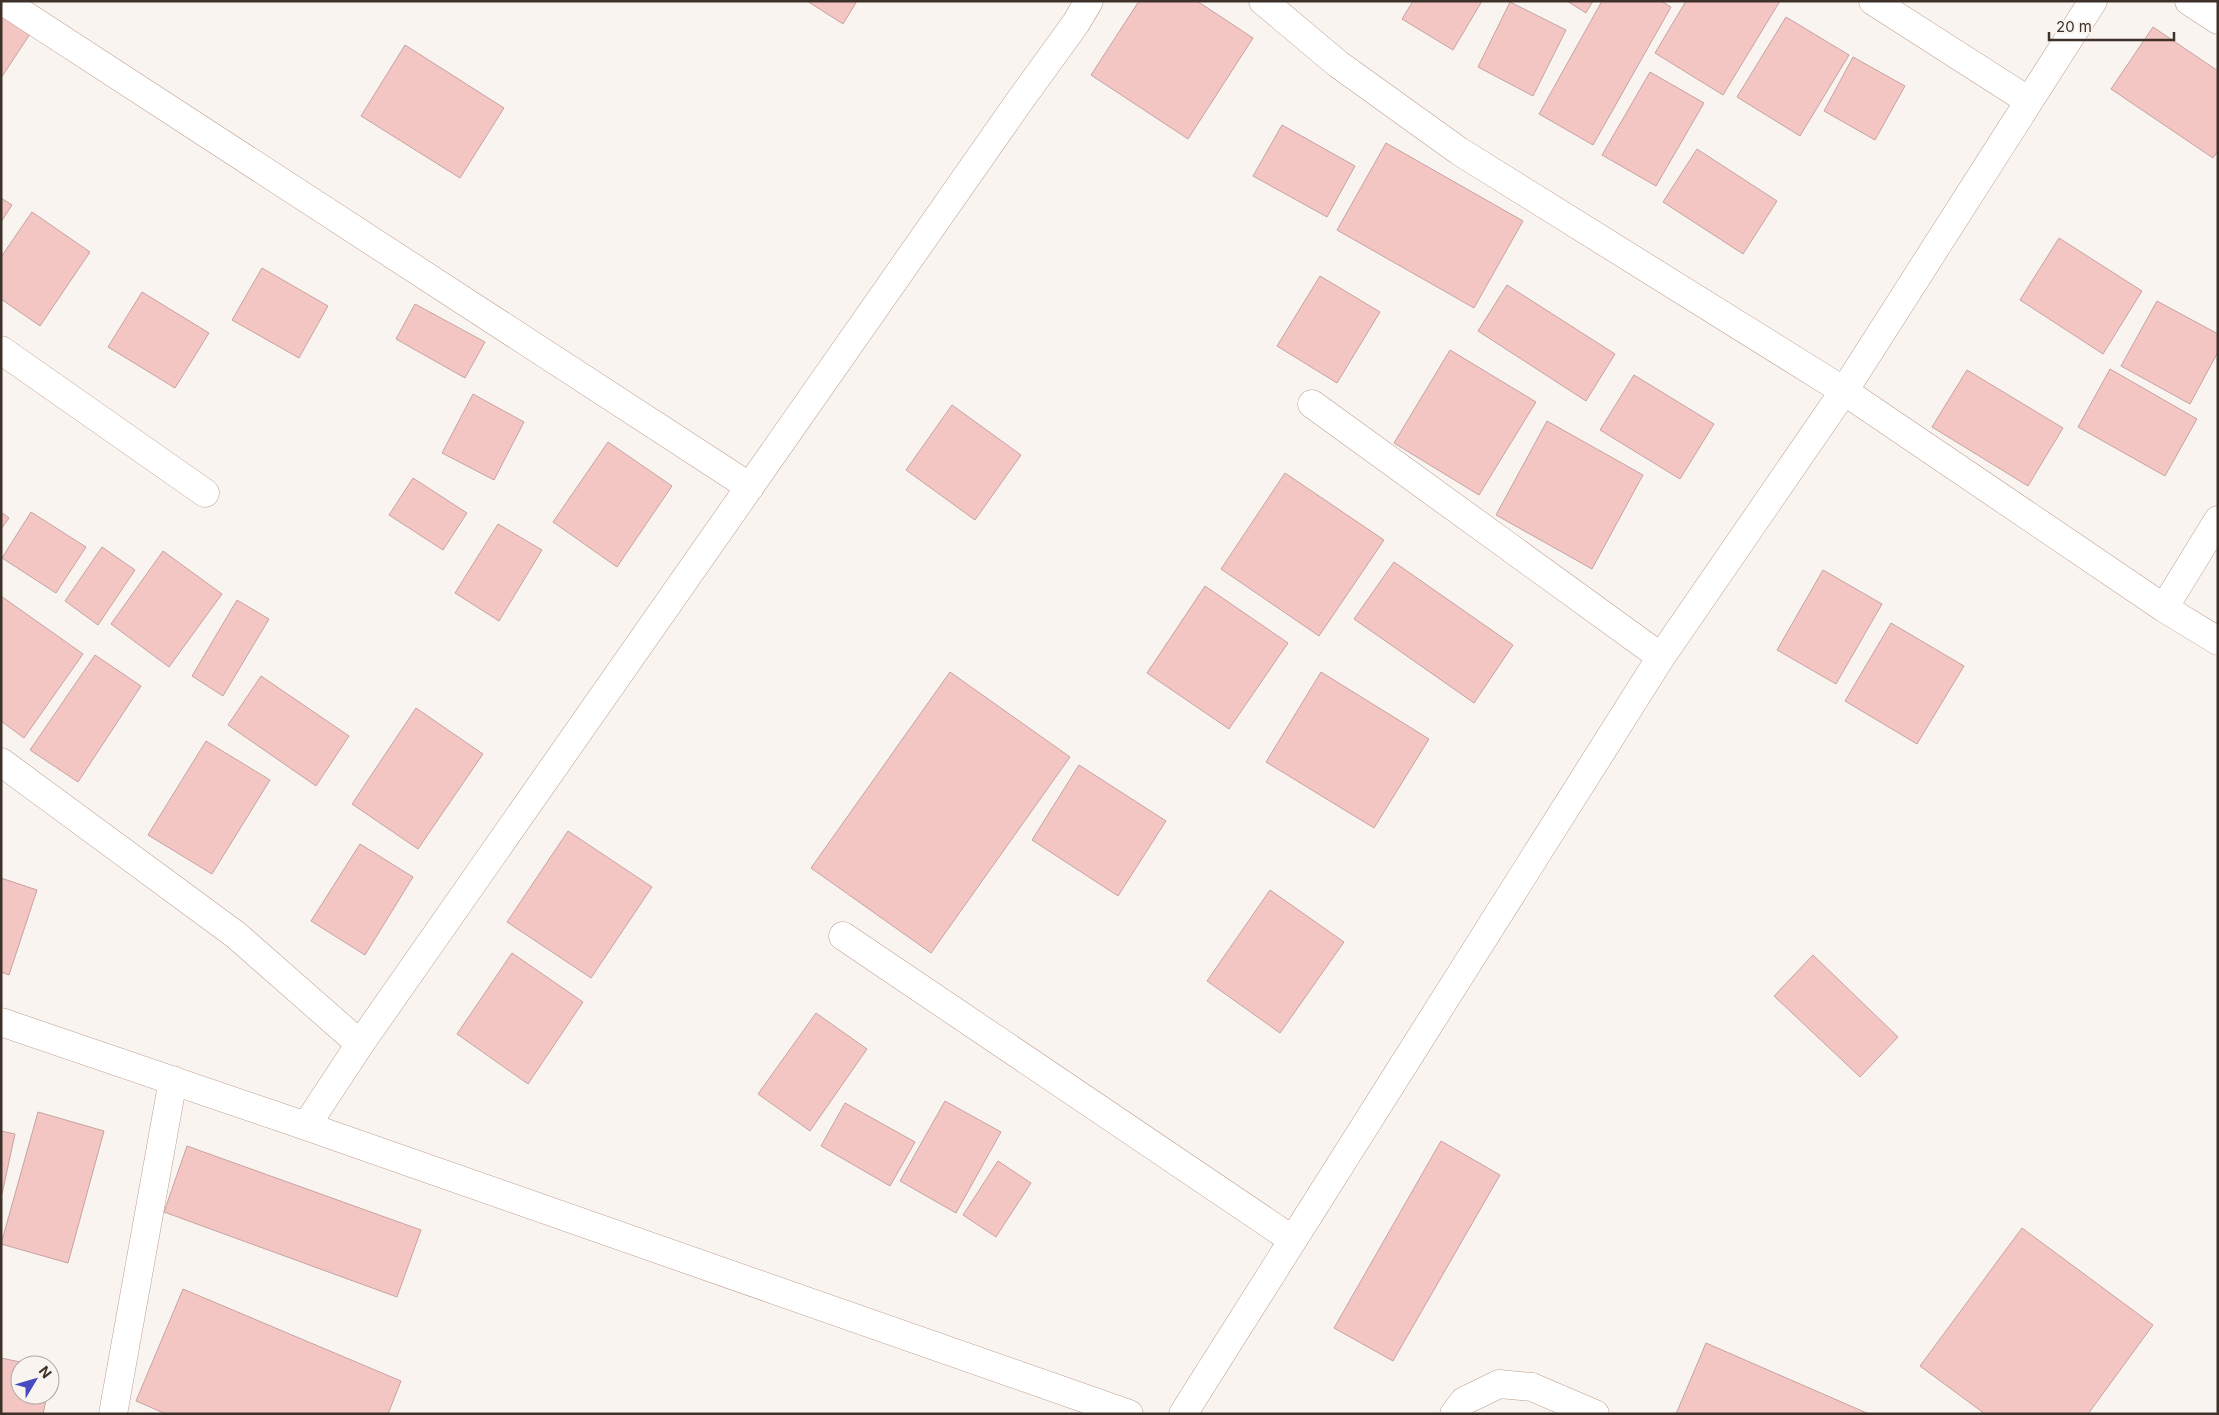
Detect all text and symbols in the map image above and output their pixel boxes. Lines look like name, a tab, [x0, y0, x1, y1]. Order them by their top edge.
scale bar	[2049, 10, 2174, 42]
text: 20 m	[2056, 17, 2092, 36]
north arrow	[10, 1355, 60, 1405]
text: N	[36, 1362, 56, 1381]

